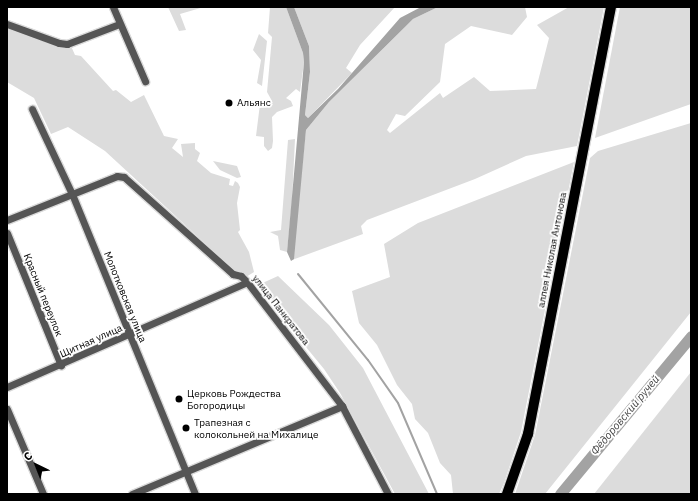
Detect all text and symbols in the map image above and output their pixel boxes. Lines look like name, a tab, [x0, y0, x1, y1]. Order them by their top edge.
place label: Альянс	[237, 97, 271, 109]
marker: Альянс	[224, 98, 234, 108]
street label: аллея Николая Антонова	[535, 191, 569, 309]
street label: Молотковская улица	[101, 250, 149, 344]
street label: Красный переулок	[21, 252, 65, 338]
street label: улица Панкратова	[250, 273, 312, 347]
street label: Щитная улица	[58, 322, 124, 360]
water label: Фёдоровский ручей	[588, 373, 662, 457]
place label: Церковь Рождества Богородицы	[187, 387, 281, 410]
marker: Церковь Рождества Богородицы	[174, 394, 184, 404]
place label: Трапезная с колокольней на Михалице	[194, 416, 319, 440]
marker: Трапезная с колокольней на Михалице	[181, 423, 191, 433]
north arrow	[16, 445, 56, 485]
text: С	[20, 449, 35, 464]

